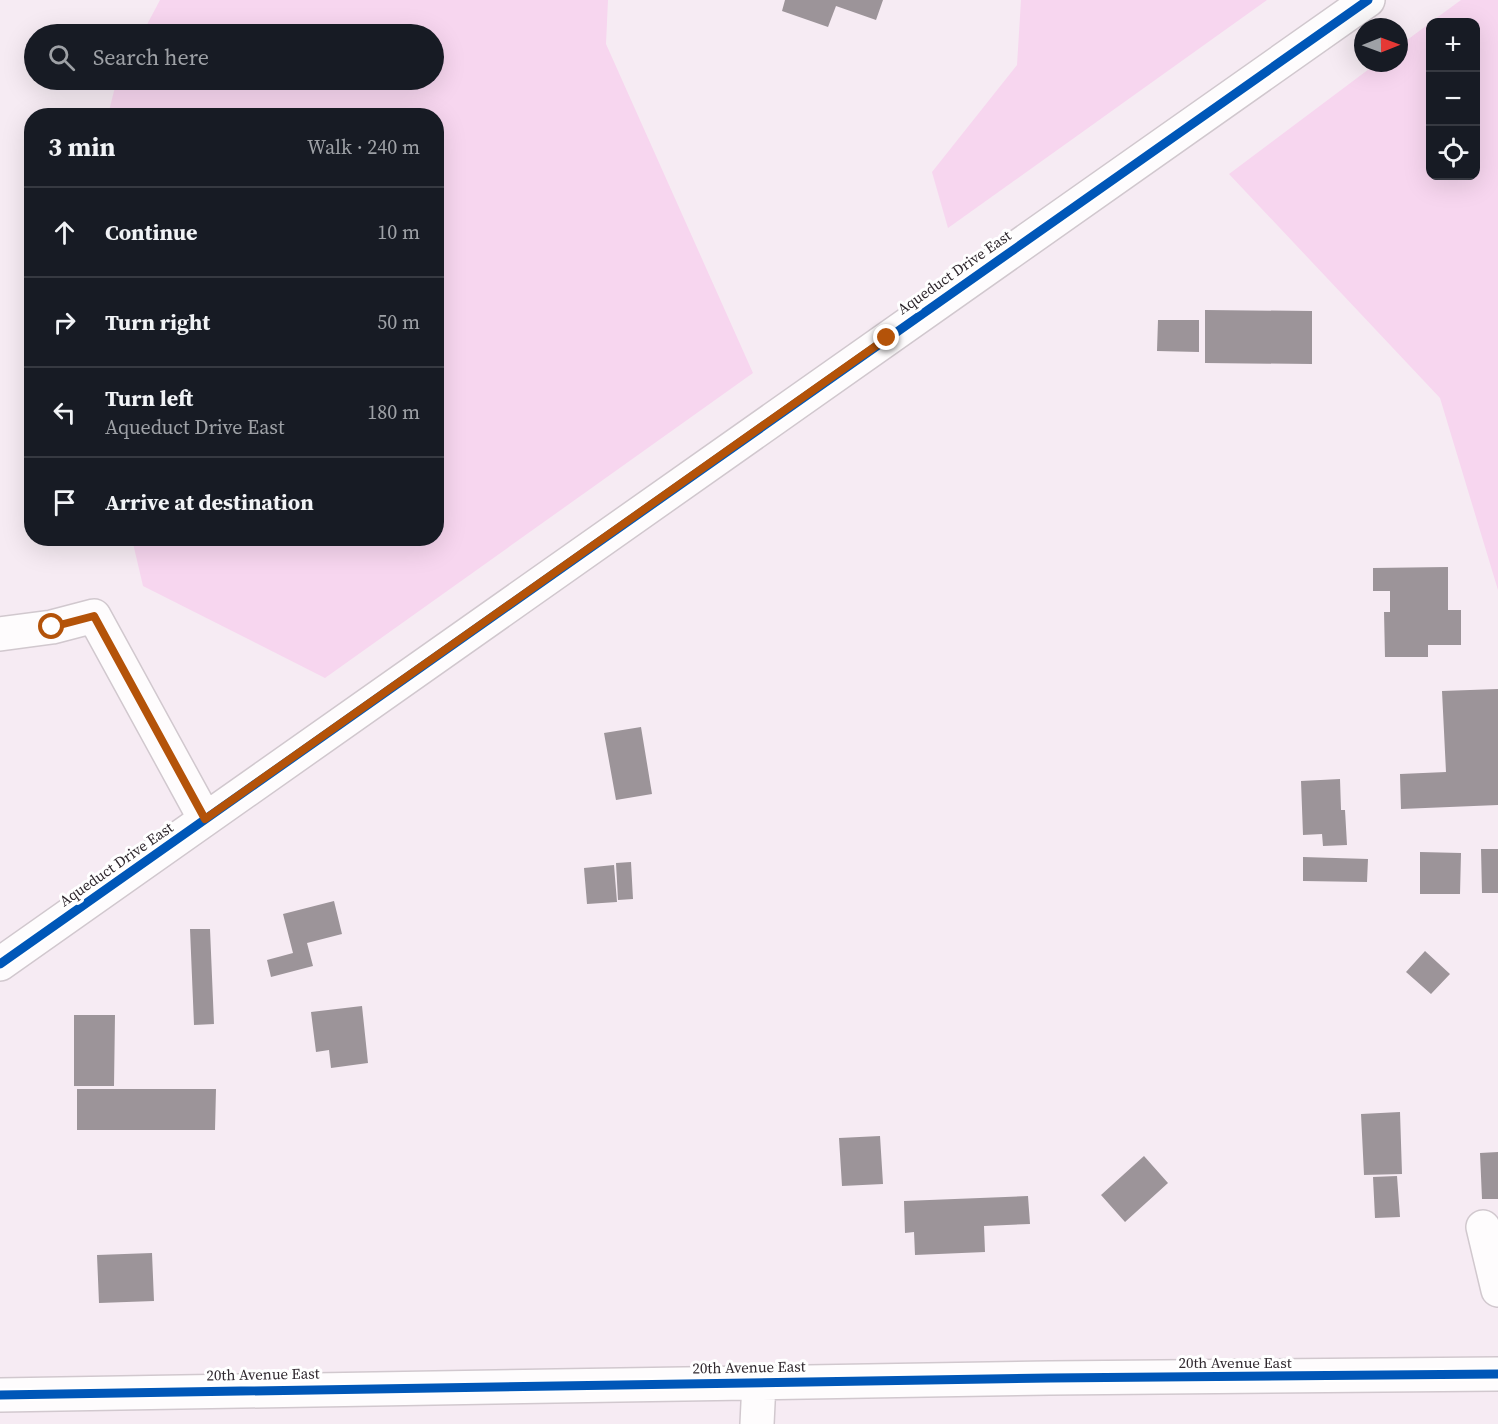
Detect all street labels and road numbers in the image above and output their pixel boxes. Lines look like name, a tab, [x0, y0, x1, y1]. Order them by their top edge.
street label: Aqueduct Drive East	[893, 225, 1015, 319]
street label: Aqueduct Drive East	[55, 817, 177, 911]
street label: 20th Avenue East	[1178, 1352, 1292, 1373]
street label: 20th Avenue East	[692, 1356, 806, 1378]
street label: 20th Avenue East	[206, 1363, 320, 1385]

